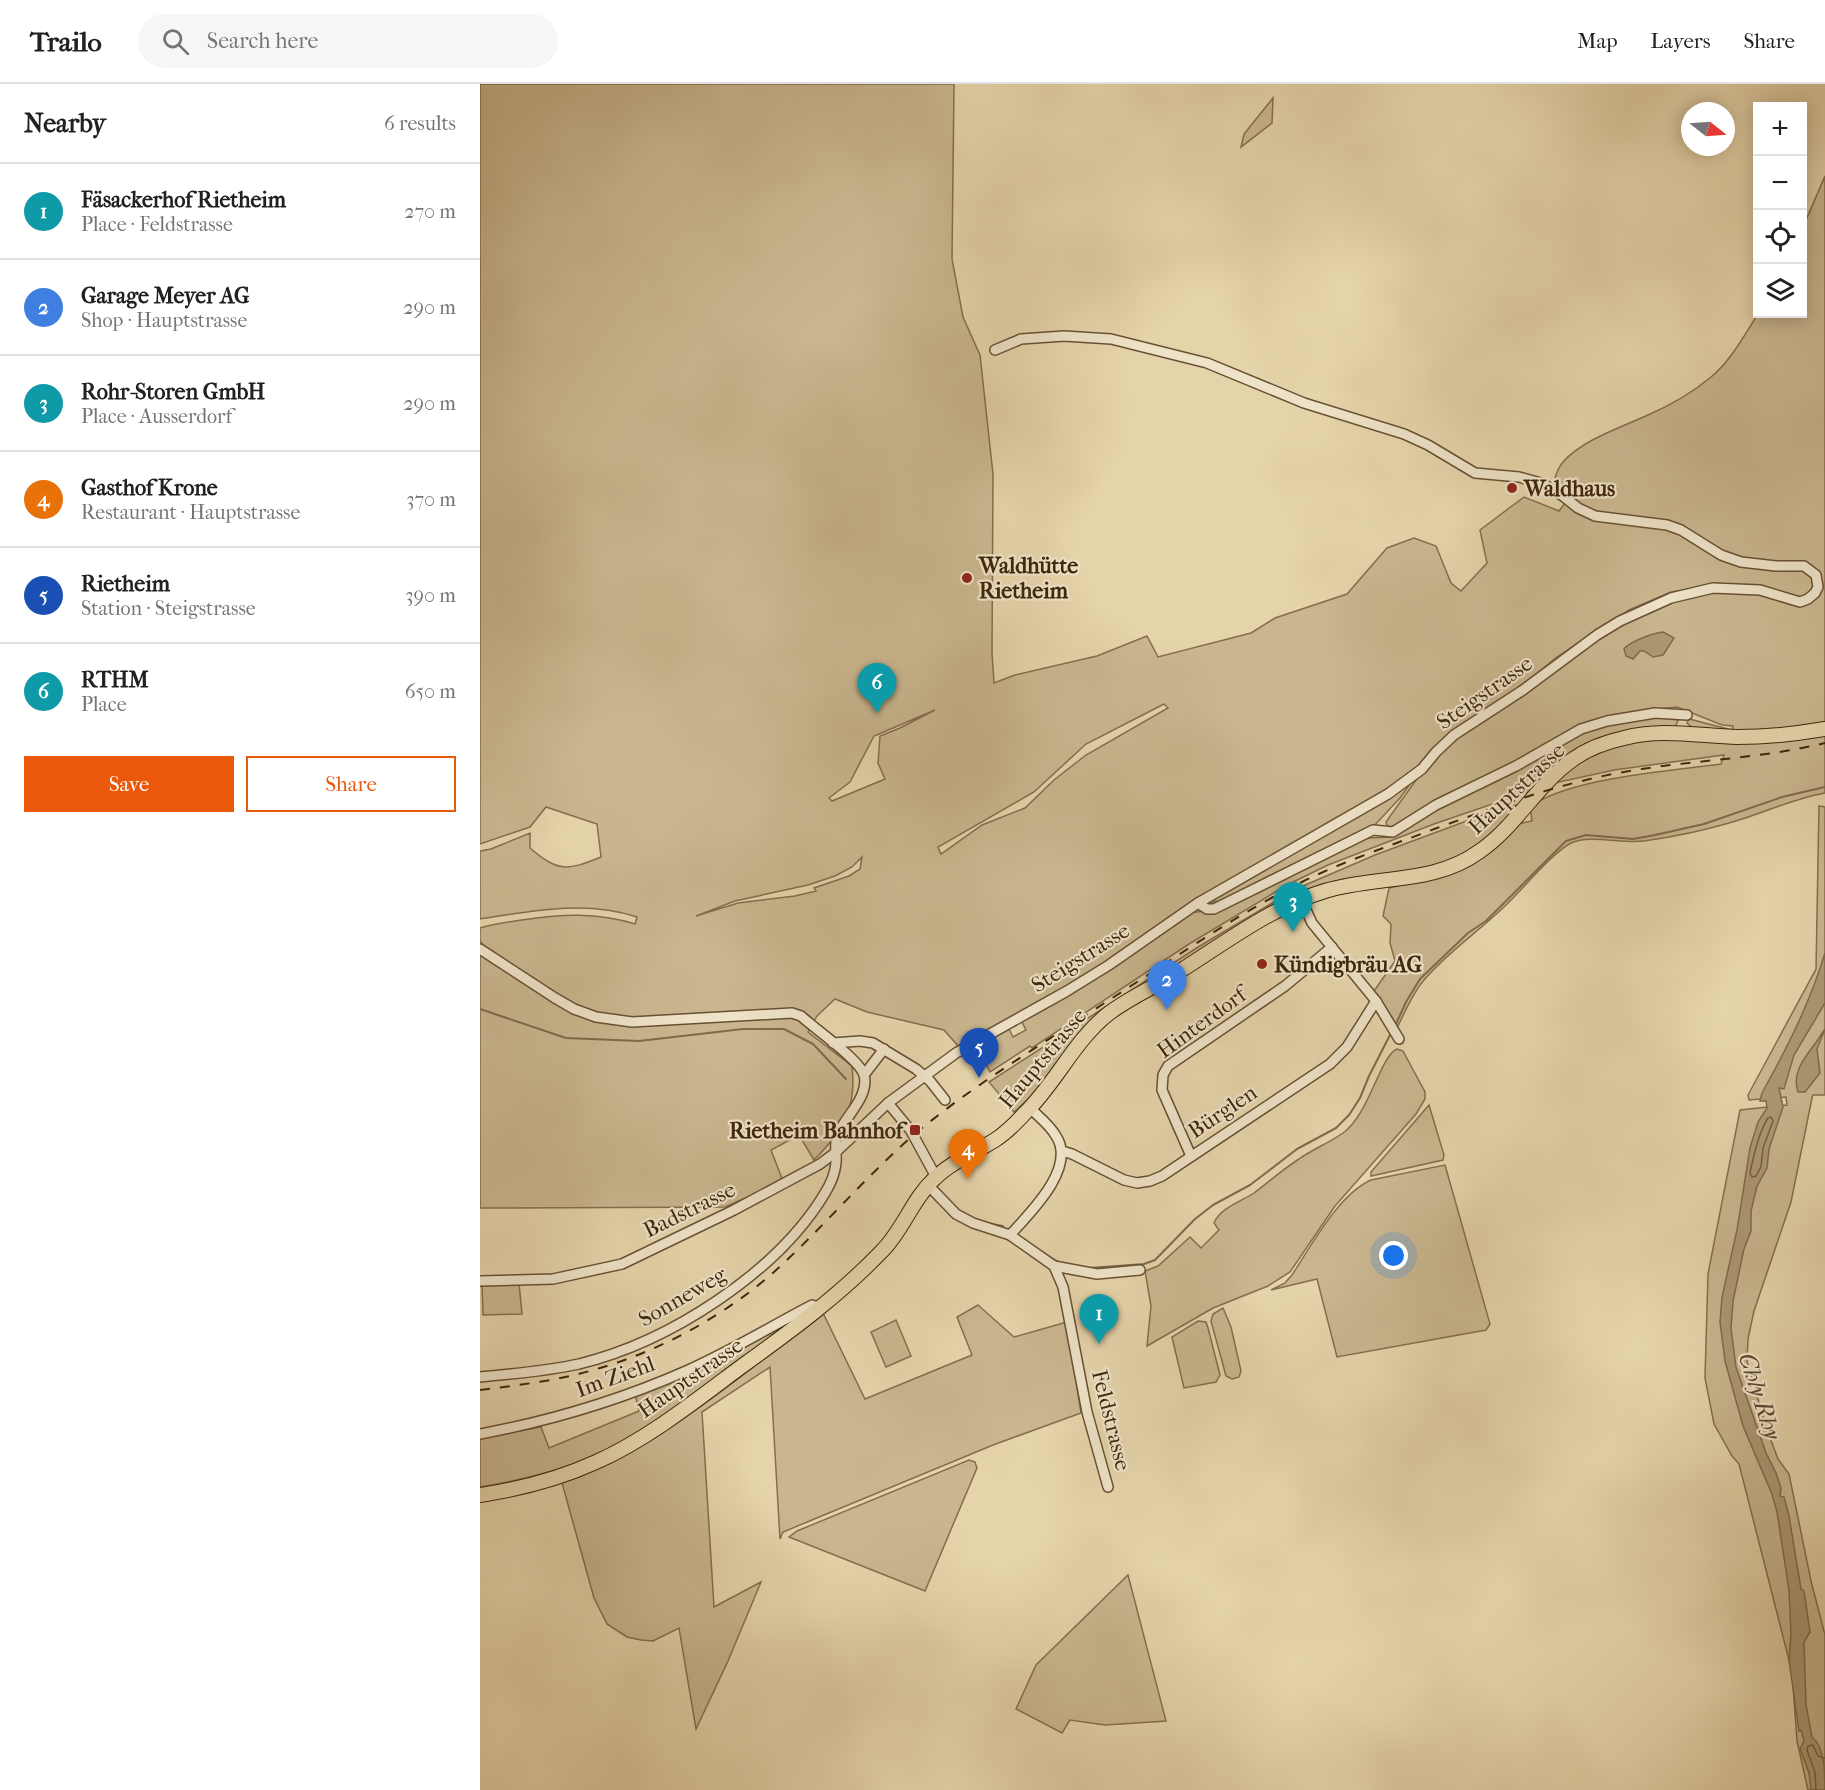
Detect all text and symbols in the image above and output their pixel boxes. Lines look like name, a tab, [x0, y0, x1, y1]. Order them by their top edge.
search box	[138, 14, 558, 68]
text: Trailo	[30, 25, 102, 58]
icon: search	[159, 25, 192, 58]
text: Search here	[207, 28, 318, 54]
text: Map	[1577, 29, 1618, 53]
text: Layers	[1651, 29, 1710, 53]
text: Share	[1743, 29, 1795, 53]
north arrow	[1681, 102, 1735, 156]
map controls	[1753, 102, 1807, 318]
button: +	[1753, 102, 1807, 156]
text: Nearby	[24, 108, 106, 139]
text: 6 results	[384, 112, 456, 135]
button: −	[1753, 156, 1807, 210]
text: Fäsackerhof Rietheim	[81, 187, 286, 213]
text: 1	[40, 200, 47, 223]
text: 270 m	[404, 200, 456, 223]
button: locate	[1753, 210, 1807, 264]
text: Place · Feldstrasse	[81, 213, 233, 236]
button: layers	[1753, 264, 1807, 318]
text: Garage Meyer AG	[81, 283, 250, 309]
text: 2	[38, 296, 49, 319]
text: 290 m	[403, 296, 456, 319]
text: Shop · Hauptstrasse	[81, 309, 247, 332]
text: Rohr-Storen GmbH	[81, 379, 265, 405]
text: 3	[39, 392, 48, 415]
text: 290 m	[403, 392, 456, 415]
text: Place · Ausserdorf	[81, 405, 232, 428]
text: Gasthof Krone	[81, 475, 218, 501]
place label: Waldhaus	[1523, 476, 1615, 502]
marker: Waldhaus	[1505, 481, 1519, 495]
text: 4	[38, 488, 49, 511]
text: 370 m	[406, 488, 456, 511]
text: Restaurant · Hauptstrasse	[81, 501, 300, 524]
place label: Waldhütte Rietheim	[978, 553, 1078, 604]
text: Rietheim	[81, 571, 170, 597]
marker: Waldhütte Rietheim	[960, 571, 974, 585]
text: 5	[39, 584, 48, 607]
text: 390 m	[405, 584, 456, 607]
text: Station · Steigstrasse	[81, 597, 256, 620]
street label: Steigstrasse	[1432, 650, 1538, 735]
pin: 6	[858, 664, 896, 713]
text: RTHM	[81, 667, 149, 693]
text: 6	[38, 680, 49, 703]
text: 650 m	[405, 680, 456, 703]
text: Place	[81, 693, 127, 716]
street label: Hauptstrasse	[1463, 737, 1570, 840]
button: Save	[24, 756, 234, 812]
button: Share	[246, 756, 456, 812]
pin: 3	[1274, 882, 1312, 932]
street label: Steigstrasse	[1027, 917, 1135, 998]
place label: Kündigbräu AG	[1274, 952, 1423, 978]
marker: Kündigbräu AG	[1255, 957, 1269, 971]
pin: 2	[1148, 960, 1186, 1010]
street label: Hinterdorf	[1152, 979, 1255, 1064]
street label: Hauptstrasse	[993, 1003, 1092, 1114]
pin: 5	[960, 1028, 998, 1078]
street label: Bürglen	[1183, 1079, 1262, 1144]
place label: Rietheim Bahnhof	[729, 1118, 908, 1144]
marker: Rietheim Bahnhof	[908, 1123, 922, 1137]
pin: 4	[948, 1130, 988, 1179]
street label: Badstrasse	[639, 1176, 740, 1243]
your location	[1379, 1241, 1408, 1270]
street label: Sonneweg	[634, 1261, 731, 1332]
pin: 1	[1080, 1294, 1118, 1344]
street label: Hauptstrasse	[633, 1332, 748, 1424]
water label: Chly Rhy	[1733, 1349, 1788, 1444]
street label: Im Ziehl	[572, 1351, 658, 1403]
street label: Feldstrasse	[1086, 1367, 1136, 1473]

